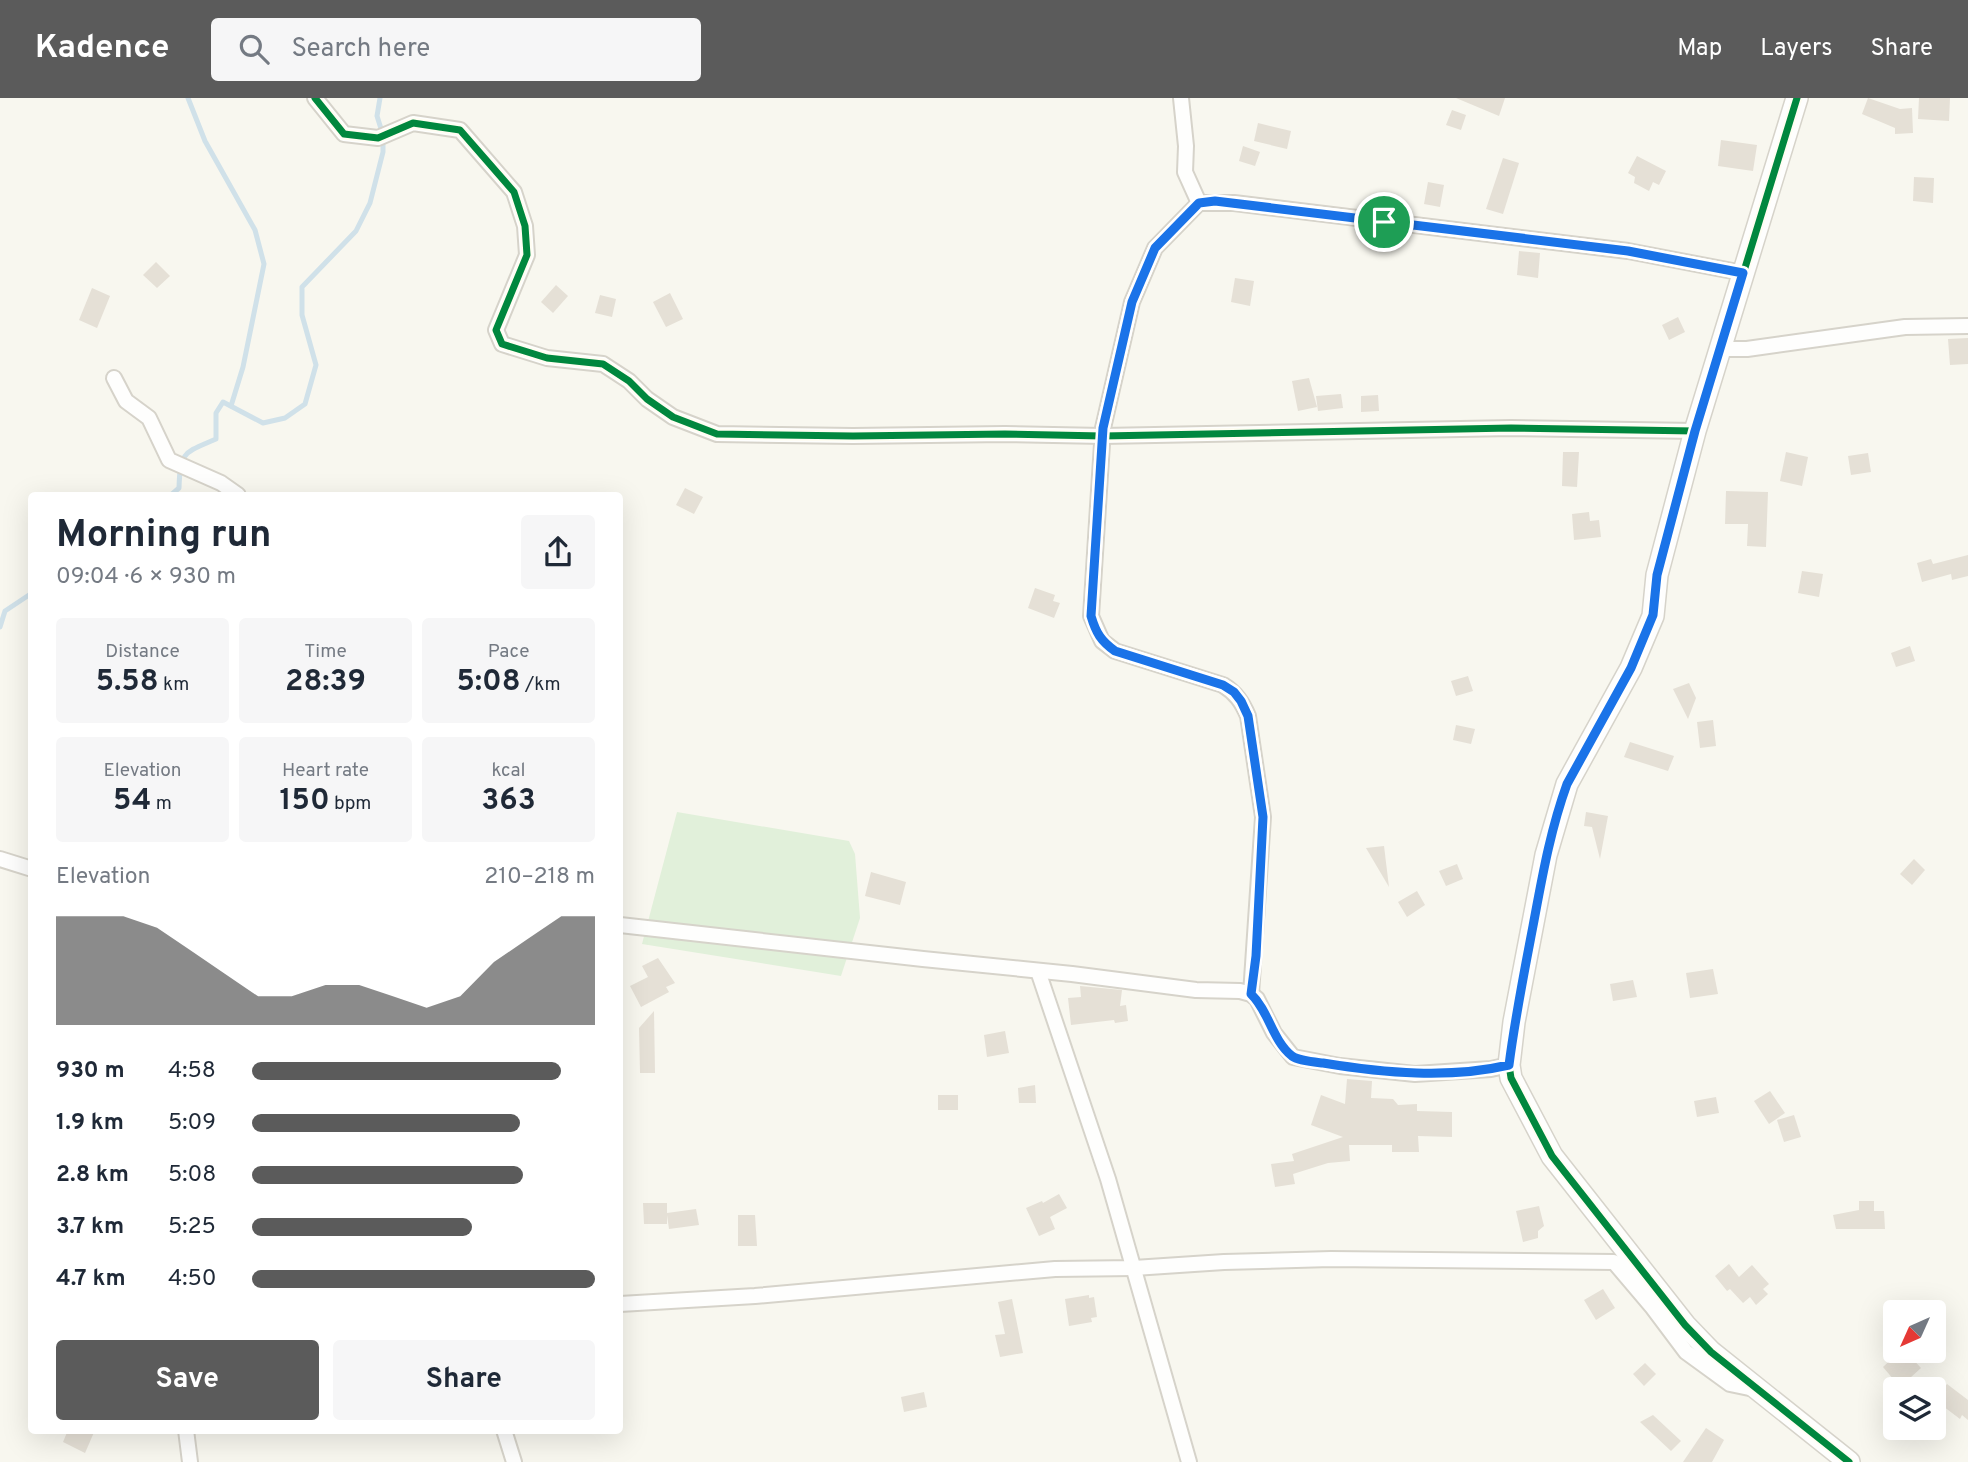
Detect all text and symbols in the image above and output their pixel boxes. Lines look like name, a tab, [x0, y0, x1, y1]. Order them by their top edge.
search box	[211, 18, 701, 81]
text: Kadence	[35, 28, 169, 70]
icon: search	[235, 30, 273, 68]
text: Search here	[291, 33, 430, 66]
text: Map	[1677, 34, 1722, 64]
text: Layers	[1760, 34, 1832, 64]
text: Share	[1870, 34, 1933, 64]
pin	[1354, 192, 1414, 252]
icon: arrive	[1365, 203, 1403, 241]
text: Morning run	[56, 512, 272, 561]
button: share	[521, 515, 595, 589]
text: 09:04 · 6 × 930 m	[56, 563, 236, 592]
text: Distance	[105, 640, 180, 664]
text: Time	[304, 640, 347, 664]
text: Pace	[488, 640, 529, 664]
text: 5.58	[96, 664, 159, 701]
text: 28:39	[285, 664, 366, 701]
text: 5:08	[456, 664, 521, 701]
text: km	[159, 673, 189, 697]
text: /km	[521, 673, 561, 697]
text: Elevation	[103, 759, 182, 783]
text: Heart rate	[282, 759, 369, 783]
text: kcal	[492, 759, 525, 783]
text: 54	[113, 783, 151, 820]
text: 150	[280, 783, 330, 820]
text: 363	[481, 783, 536, 820]
text: m	[151, 792, 172, 816]
text: bpm	[330, 792, 371, 816]
text: Elevation	[56, 863, 151, 892]
text: 210–218 m	[484, 863, 595, 892]
text: 930 m	[56, 1057, 125, 1086]
text: 4:58	[168, 1057, 216, 1086]
text: 1.9 km	[56, 1109, 124, 1138]
text: 5:09	[168, 1109, 216, 1138]
text: 2.8 km	[56, 1161, 129, 1190]
text: 5:08	[168, 1161, 216, 1190]
text: 3.7 km	[56, 1213, 124, 1242]
text: 5:25	[168, 1213, 216, 1242]
text: 4.7 km	[56, 1265, 126, 1294]
text: 4:50	[168, 1265, 216, 1294]
north arrow	[1883, 1300, 1946, 1363]
map controls	[1883, 1300, 1946, 1440]
button: Save	[56, 1340, 319, 1420]
button: Share	[333, 1340, 595, 1420]
button: layers	[1883, 1377, 1946, 1440]

